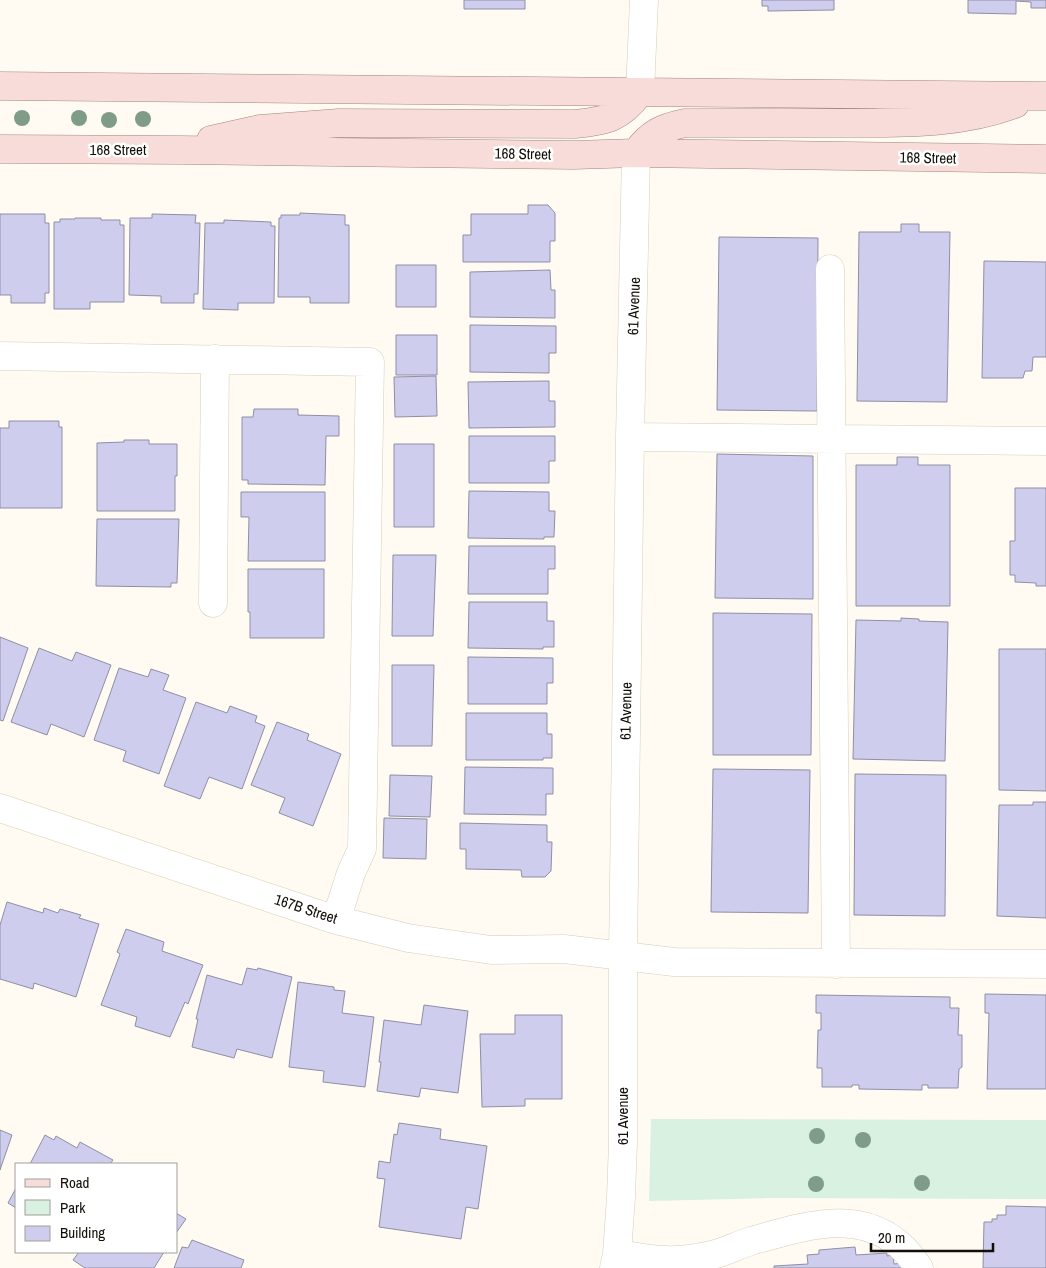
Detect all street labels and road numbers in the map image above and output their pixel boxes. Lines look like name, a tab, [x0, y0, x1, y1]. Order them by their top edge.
street label: 168 Street	[90, 139, 147, 160]
street label: 168 Street	[494, 143, 552, 165]
street label: 168 Street	[899, 147, 957, 169]
street label: 61 Avenue	[622, 277, 645, 335]
street label: 61 Avenue	[614, 682, 637, 740]
street label: 167B Street	[272, 889, 341, 929]
street label: 61 Avenue	[612, 1087, 633, 1145]

